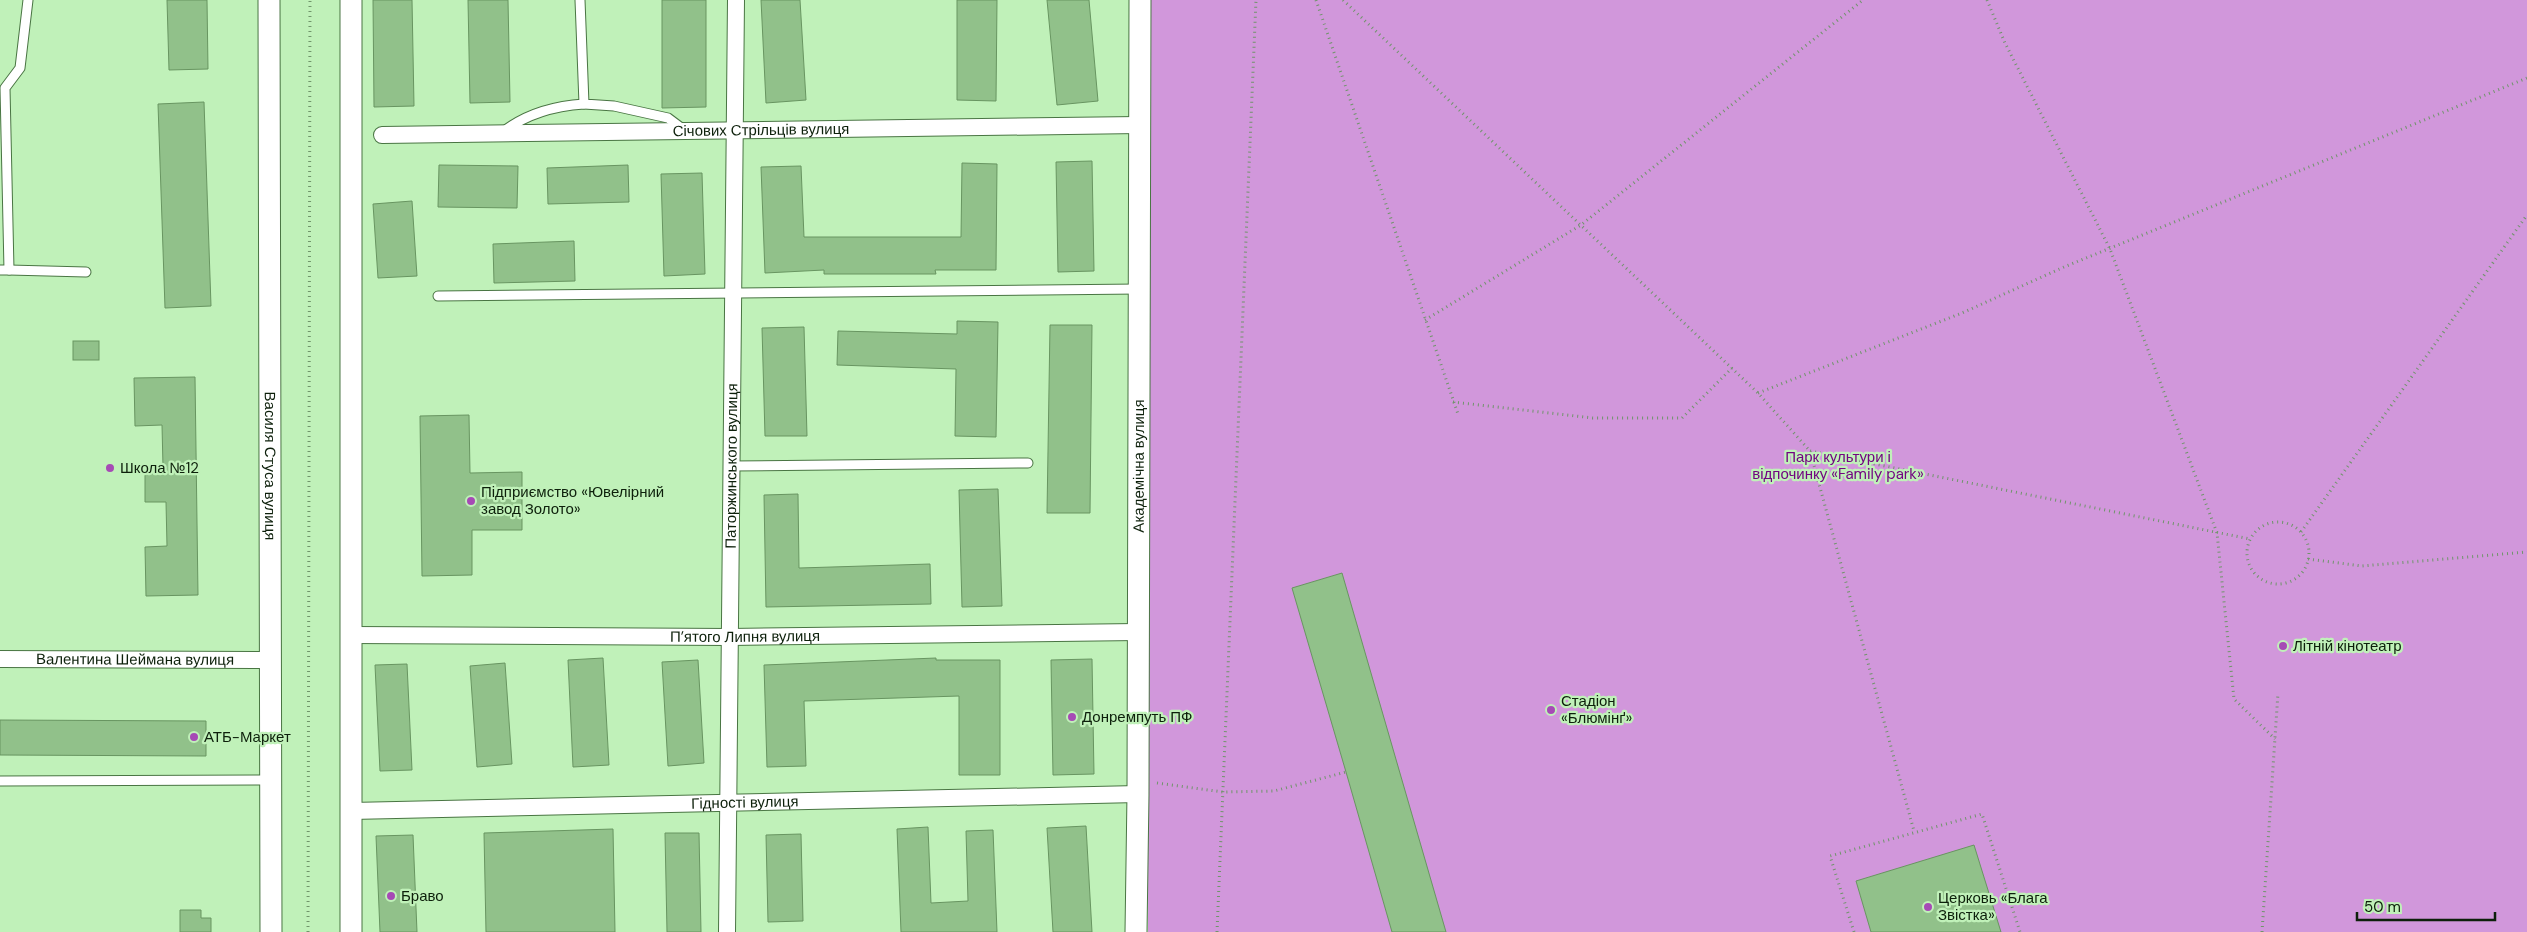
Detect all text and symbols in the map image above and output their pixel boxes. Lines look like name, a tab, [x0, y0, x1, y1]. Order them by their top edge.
street label: Січових Стрільців вулиця	[672, 119, 849, 141]
street label: Паторжинського вулиця	[721, 383, 742, 549]
street label: Василя Стуса вулиця	[260, 392, 280, 540]
street label: Академічна вулиця	[1129, 399, 1149, 533]
park label: Парк культури і відпочинку «Family park»	[1752, 447, 1924, 484]
place label: Школа №12	[120, 458, 199, 478]
marker: Школа №12	[104, 462, 116, 474]
place label: Підприємство «Ювелірний завод Золото»	[481, 482, 664, 519]
marker: Підприємство «Ювелірний завод Золото»	[465, 495, 477, 507]
street label: П’ятого Липня вулиця	[670, 626, 820, 647]
place label: Літній кінотеатр	[2293, 636, 2402, 656]
marker: Літній кінотеатр	[2277, 640, 2289, 652]
street label: Валентина Шеймана вулиця	[36, 649, 234, 670]
place label: Стадіон «Блюмінґ»	[1561, 691, 1632, 728]
marker: Стадіон «Блюмінґ»	[1545, 704, 1557, 716]
place label: Донремпуть ПФ	[1082, 707, 1192, 727]
marker: Донремпуть ПФ	[1066, 711, 1078, 723]
place label: АТБ-Маркет	[204, 727, 291, 747]
marker: АТБ-Маркет	[188, 731, 200, 743]
street label: Гідності вулиця	[691, 791, 799, 814]
place label: Браво	[401, 886, 444, 906]
place label: Церковь «Блага Звістка»	[1938, 888, 2048, 925]
marker: Браво	[385, 890, 397, 902]
scale bar	[2357, 890, 2494, 922]
text: 50 m	[2364, 897, 2401, 917]
marker: Церковь «Блага Звістка»	[1922, 901, 1934, 913]

